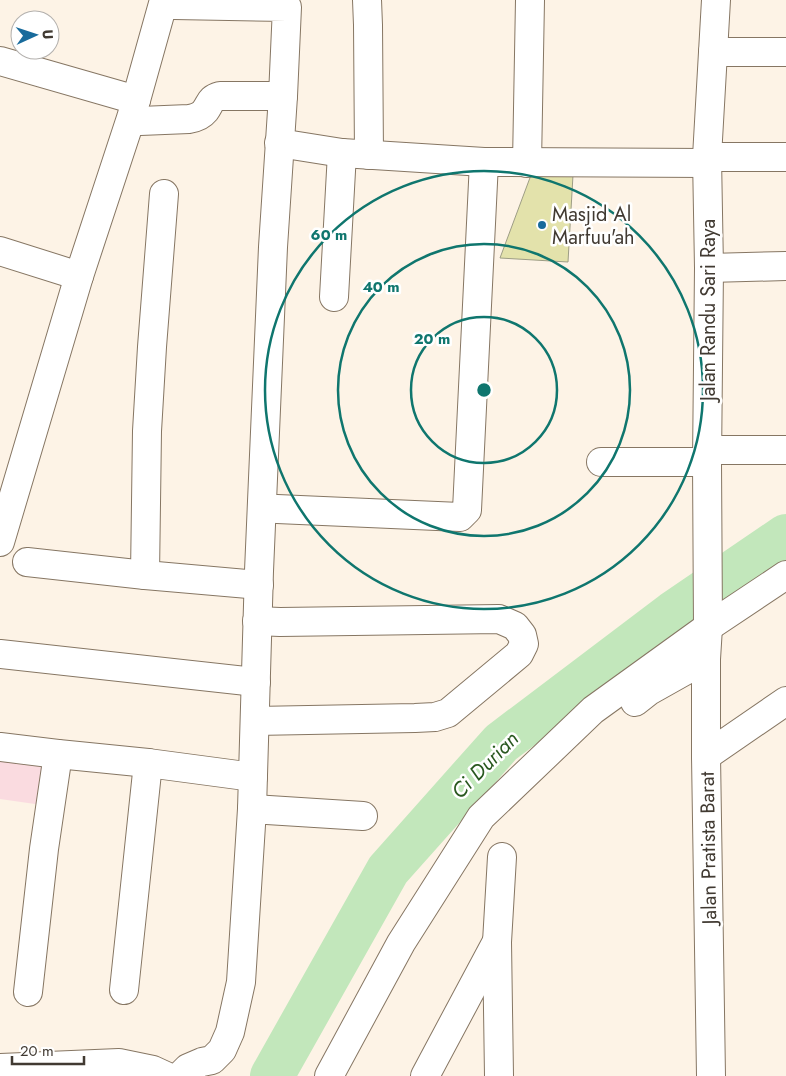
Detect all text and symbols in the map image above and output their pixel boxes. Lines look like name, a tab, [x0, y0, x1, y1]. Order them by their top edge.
north arrow	[10, 10, 60, 60]
text: U	[38, 29, 58, 40]
place label: Masjid Al Marfuu'ah	[552, 200, 635, 252]
marker: Masjid Al Marfuu'ah	[536, 219, 548, 231]
street label: Jalan Randu Sari Raya	[694, 219, 723, 404]
text: 60 m	[311, 224, 347, 246]
text: 40 m	[362, 276, 400, 298]
text: 20 m	[414, 328, 450, 350]
centre of rings	[475, 381, 493, 399]
water label: Ci Durian	[444, 724, 526, 806]
street label: Jalan Pratista Barat	[693, 771, 724, 928]
scale bar	[12, 1034, 85, 1066]
text: 20 m	[20, 1040, 54, 1062]

